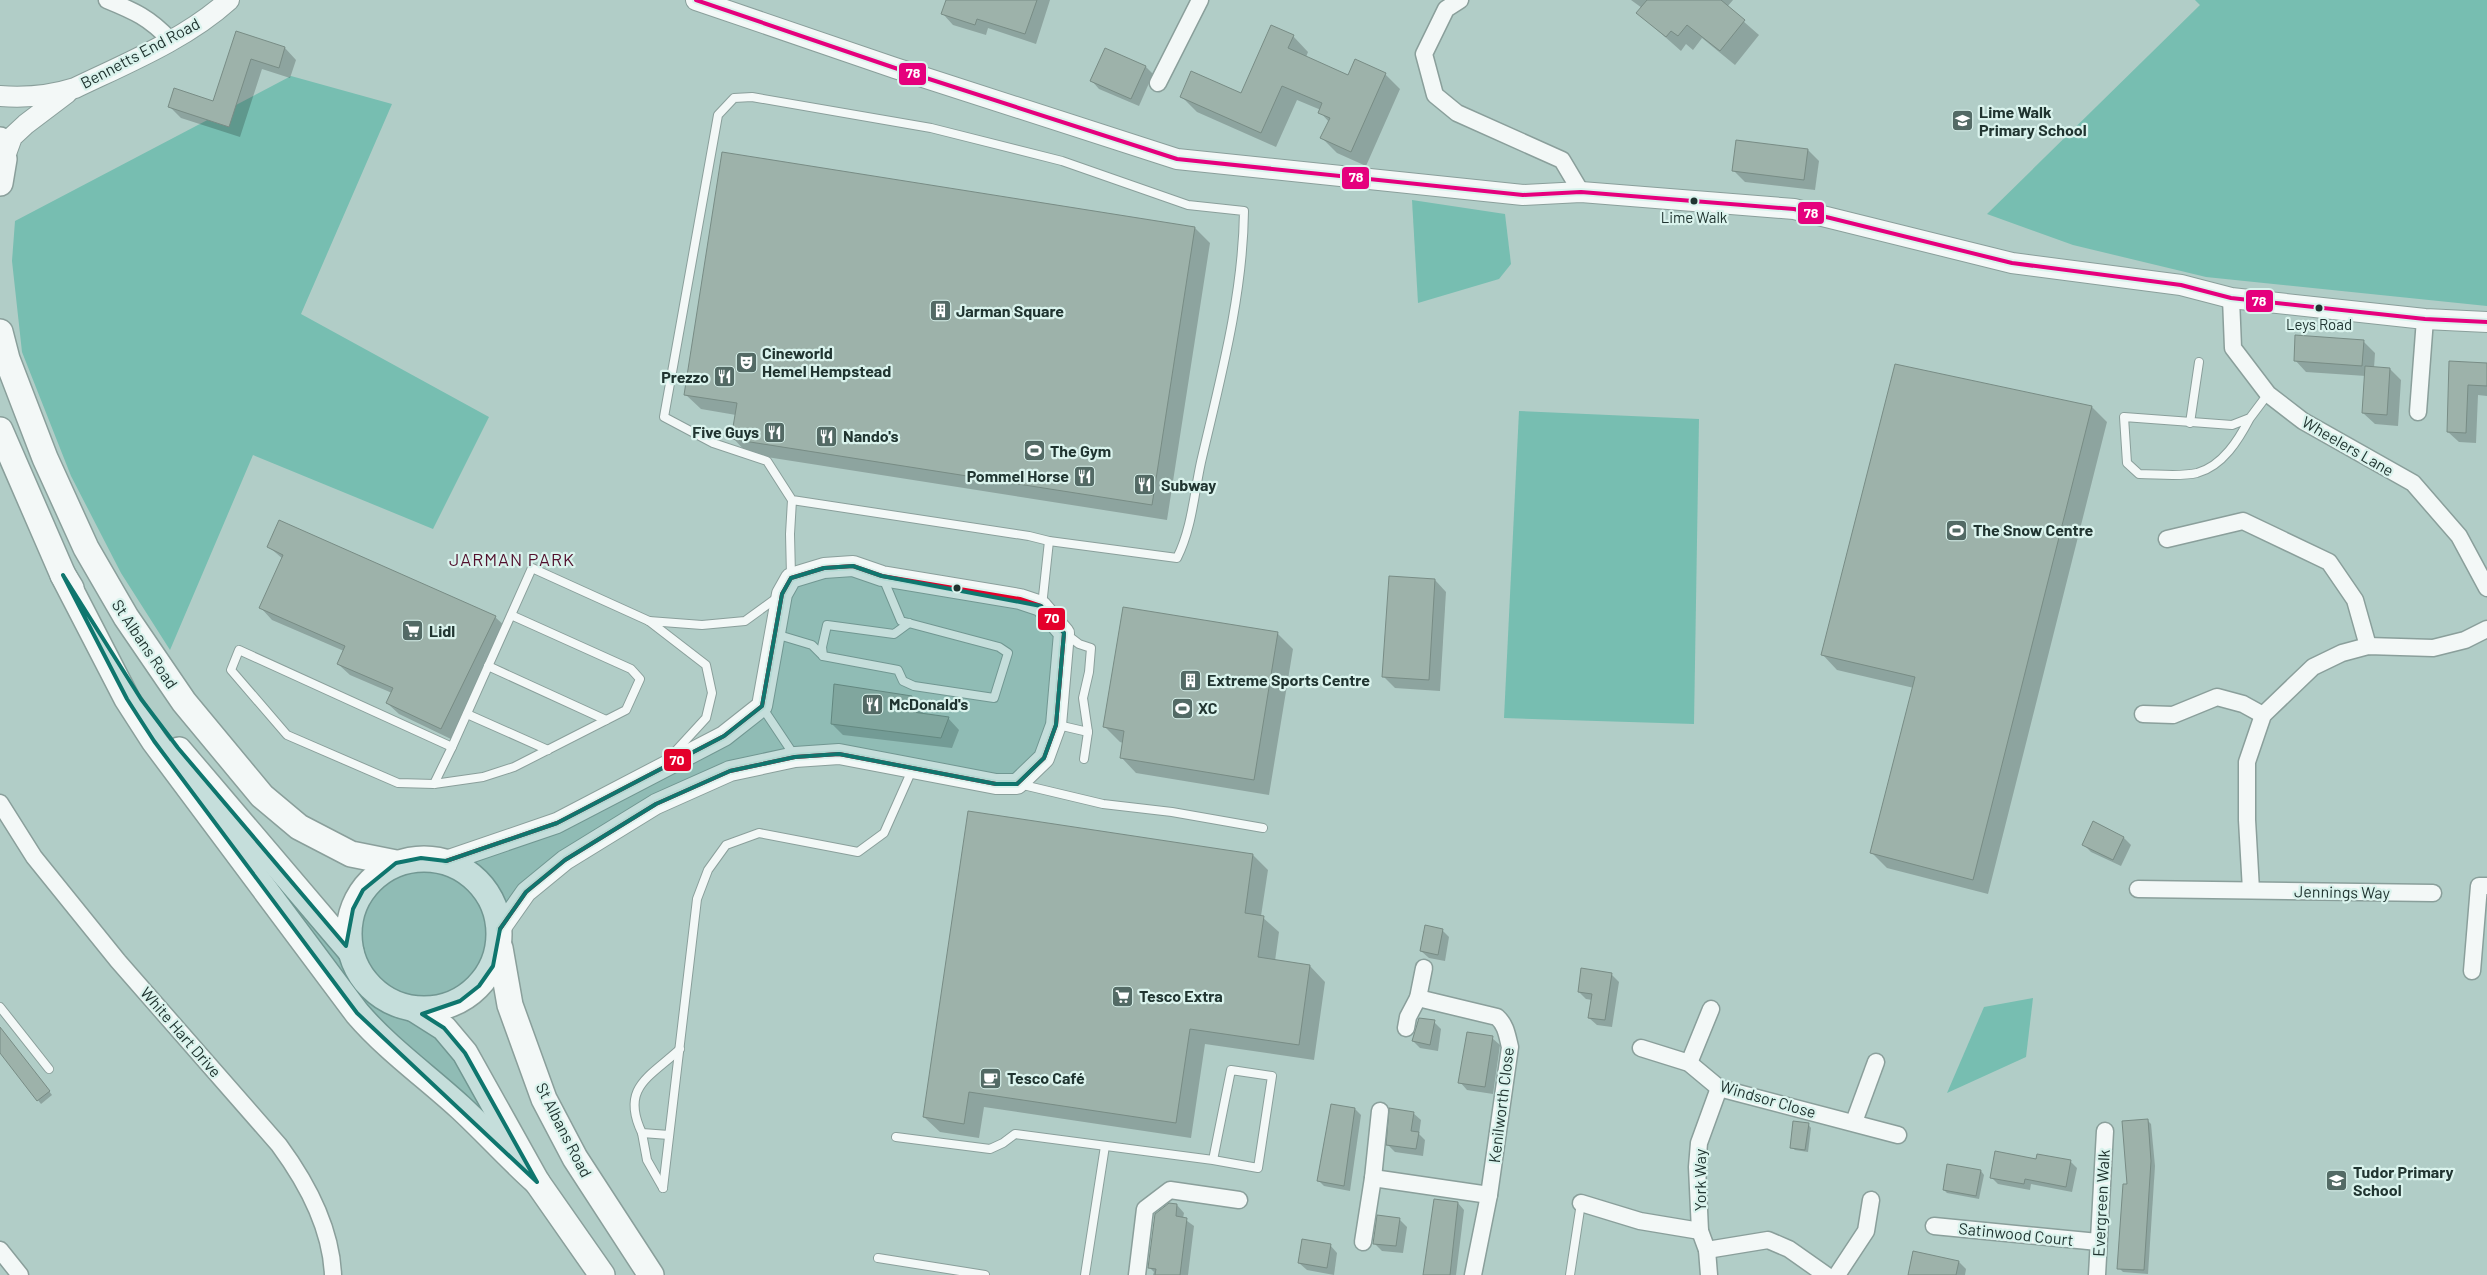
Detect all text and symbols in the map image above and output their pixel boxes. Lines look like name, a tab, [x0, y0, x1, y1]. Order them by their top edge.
street label: Bennetts End Road	[77, 13, 203, 92]
line badge: 78	[898, 62, 927, 86]
text: 78	[906, 64, 921, 81]
place label: Lime Walk Primary School	[1979, 102, 2087, 139]
school or university icon: Lime Walk Primary School	[1951, 109, 1975, 133]
line badge: 78	[1341, 166, 1370, 190]
text: 78	[1349, 168, 1364, 185]
marker: Lime Walk	[1689, 196, 1699, 206]
line badge: 78	[1797, 201, 1825, 225]
text: 78	[1804, 204, 1819, 221]
place label: Lime Walk	[1661, 208, 1728, 226]
line badge: 78	[2245, 289, 2274, 313]
text: 78	[2252, 292, 2267, 309]
building icon: Jarman Square	[928, 299, 952, 323]
place label: Jarman Square	[956, 301, 1064, 320]
marker: Leys Road	[2314, 303, 2324, 313]
place label: Leys Road	[2286, 315, 2352, 333]
place label: Cineworld Hemel Hempstead	[762, 343, 891, 380]
theatre icon: Cineworld Hemel Hempstead	[734, 350, 758, 374]
restaurant icon: Prezzo	[713, 365, 737, 389]
place label: Prezzo	[661, 367, 709, 386]
street label: Wheelers Lane	[2299, 412, 2398, 479]
restaurant icon: Five Guys	[763, 420, 787, 444]
place label: Five Guys	[692, 422, 759, 441]
restaurant icon: Nando's	[815, 424, 839, 448]
place label: Nando's	[843, 426, 899, 445]
sports icon: The Gym	[1022, 439, 1046, 463]
place label: The Gym	[1050, 441, 1111, 460]
restaurant icon: Pommel Horse	[1073, 464, 1097, 488]
place label: Pommel Horse	[967, 466, 1069, 485]
restaurant icon: Subway	[1133, 473, 1157, 497]
place label: Subway	[1161, 475, 1216, 494]
sports icon: The Snow Centre	[1945, 518, 1969, 542]
place label: The Snow Centre	[1973, 520, 2094, 539]
district label: JARMAN PARK	[449, 548, 575, 570]
unlabelled marker	[952, 583, 962, 593]
street label: St Albans Road	[109, 595, 182, 692]
line badge: 70	[1037, 607, 1066, 631]
text: 70	[1045, 609, 1059, 626]
supermarket icon: Lidl	[401, 619, 425, 643]
place label: Lidl	[429, 621, 455, 640]
building icon: Extreme Sports Centre	[1179, 668, 1203, 692]
place label: Extreme Sports Centre	[1207, 670, 1370, 689]
restaurant icon: McDonald's	[861, 692, 885, 716]
place label: McDonald's	[889, 694, 968, 713]
sports icon: XC	[1170, 696, 1194, 720]
place label: XC	[1198, 698, 1218, 717]
line badge: 70	[663, 748, 692, 772]
text: 70	[670, 751, 684, 768]
street label: Jennings Way	[2294, 881, 2391, 902]
street label: White Hart Drive	[137, 983, 226, 1081]
supermarket icon: Tesco Extra	[1111, 984, 1135, 1008]
place label: Tesco Extra	[1139, 986, 1223, 1005]
street label: Kenilworth Close	[1484, 1046, 1517, 1164]
cafe icon: Tesco Café	[979, 1066, 1003, 1090]
place label: Tesco Café	[1007, 1068, 1085, 1087]
street label: Windsor Close	[1718, 1076, 1818, 1121]
street label: St Albans Road	[532, 1079, 596, 1180]
street label: York Way	[1690, 1148, 1709, 1211]
street label: Evergreen Walk	[2088, 1149, 2113, 1257]
place label: Tudor Primary School	[2353, 1162, 2454, 1199]
school or university icon: Tudor Primary School	[2325, 1169, 2349, 1193]
street label: Satinwood Court	[1958, 1218, 2074, 1249]

